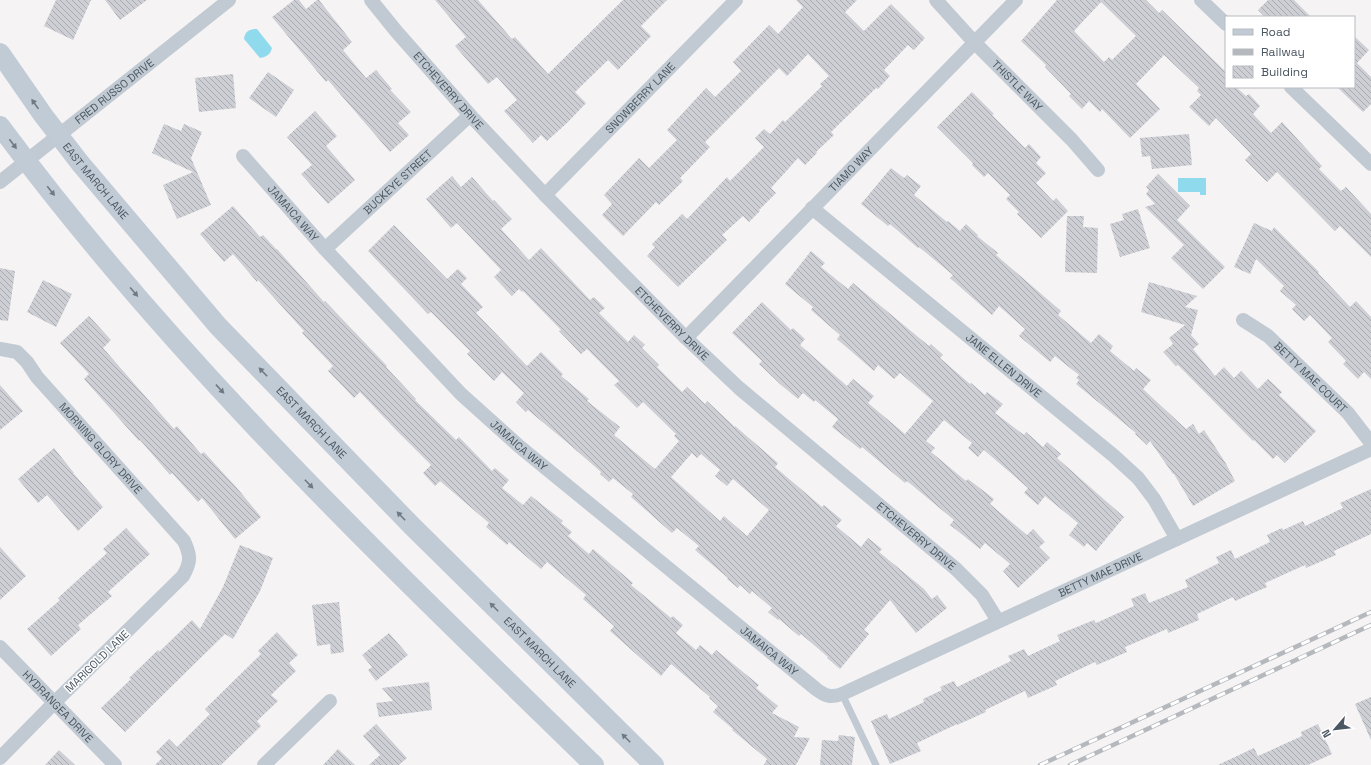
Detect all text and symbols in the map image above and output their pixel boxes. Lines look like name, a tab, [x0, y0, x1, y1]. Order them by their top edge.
legend	[1225, 16, 1355, 88]
text: Road	[1261, 24, 1290, 40]
text: Railway	[1261, 44, 1305, 60]
street label: ETCHEVERRY DRIVE	[410, 49, 487, 132]
street label: FRED RUSSO DRIVE	[72, 55, 157, 127]
street label: THISTLE WAY	[989, 57, 1046, 114]
street label: SNOWBERRY LANE	[602, 59, 678, 136]
text: Building	[1261, 64, 1308, 80]
one-way arrow	[31, 99, 39, 109]
one-way arrow	[9, 138, 17, 149]
street label: EAST MARCH LANE	[60, 140, 132, 222]
street label: TIAMO WAY	[826, 143, 876, 195]
street label: BUCKEYE STREET	[360, 146, 436, 217]
street label: JAMAICA WAY	[265, 182, 322, 244]
one-way arrow	[47, 186, 55, 197]
street label: ETCHEVERRY DRIVE	[632, 283, 712, 363]
one-way arrow	[129, 286, 138, 297]
street label: JANE ELLEN DRIVE	[963, 330, 1044, 401]
street label: BETTY MAE COURT	[1271, 339, 1351, 416]
one-way arrow	[258, 367, 267, 377]
street label: EAST MARCH LANE	[273, 383, 350, 462]
one-way arrow	[215, 384, 225, 394]
street label: MORNING GLORY DRIVE	[56, 400, 145, 497]
street label: JAMAICA WAY	[487, 417, 551, 474]
one-way arrow	[304, 479, 314, 489]
street label: ETCHEVERRY DRIVE	[874, 499, 959, 573]
one-way arrow	[397, 511, 406, 521]
street label: BETTY MAE DRIVE	[1056, 549, 1145, 600]
one-way arrow	[489, 602, 499, 612]
street label: EAST MARCH LANE	[501, 614, 579, 691]
street label: JAMAICA WAY	[737, 623, 801, 679]
street label: MARIGOLD LANE	[62, 627, 132, 695]
street label: HYDRANGEA DRIVE	[20, 667, 96, 746]
north arrow	[1315, 709, 1355, 749]
text: N	[1318, 727, 1334, 740]
one-way arrow	[621, 733, 631, 743]

